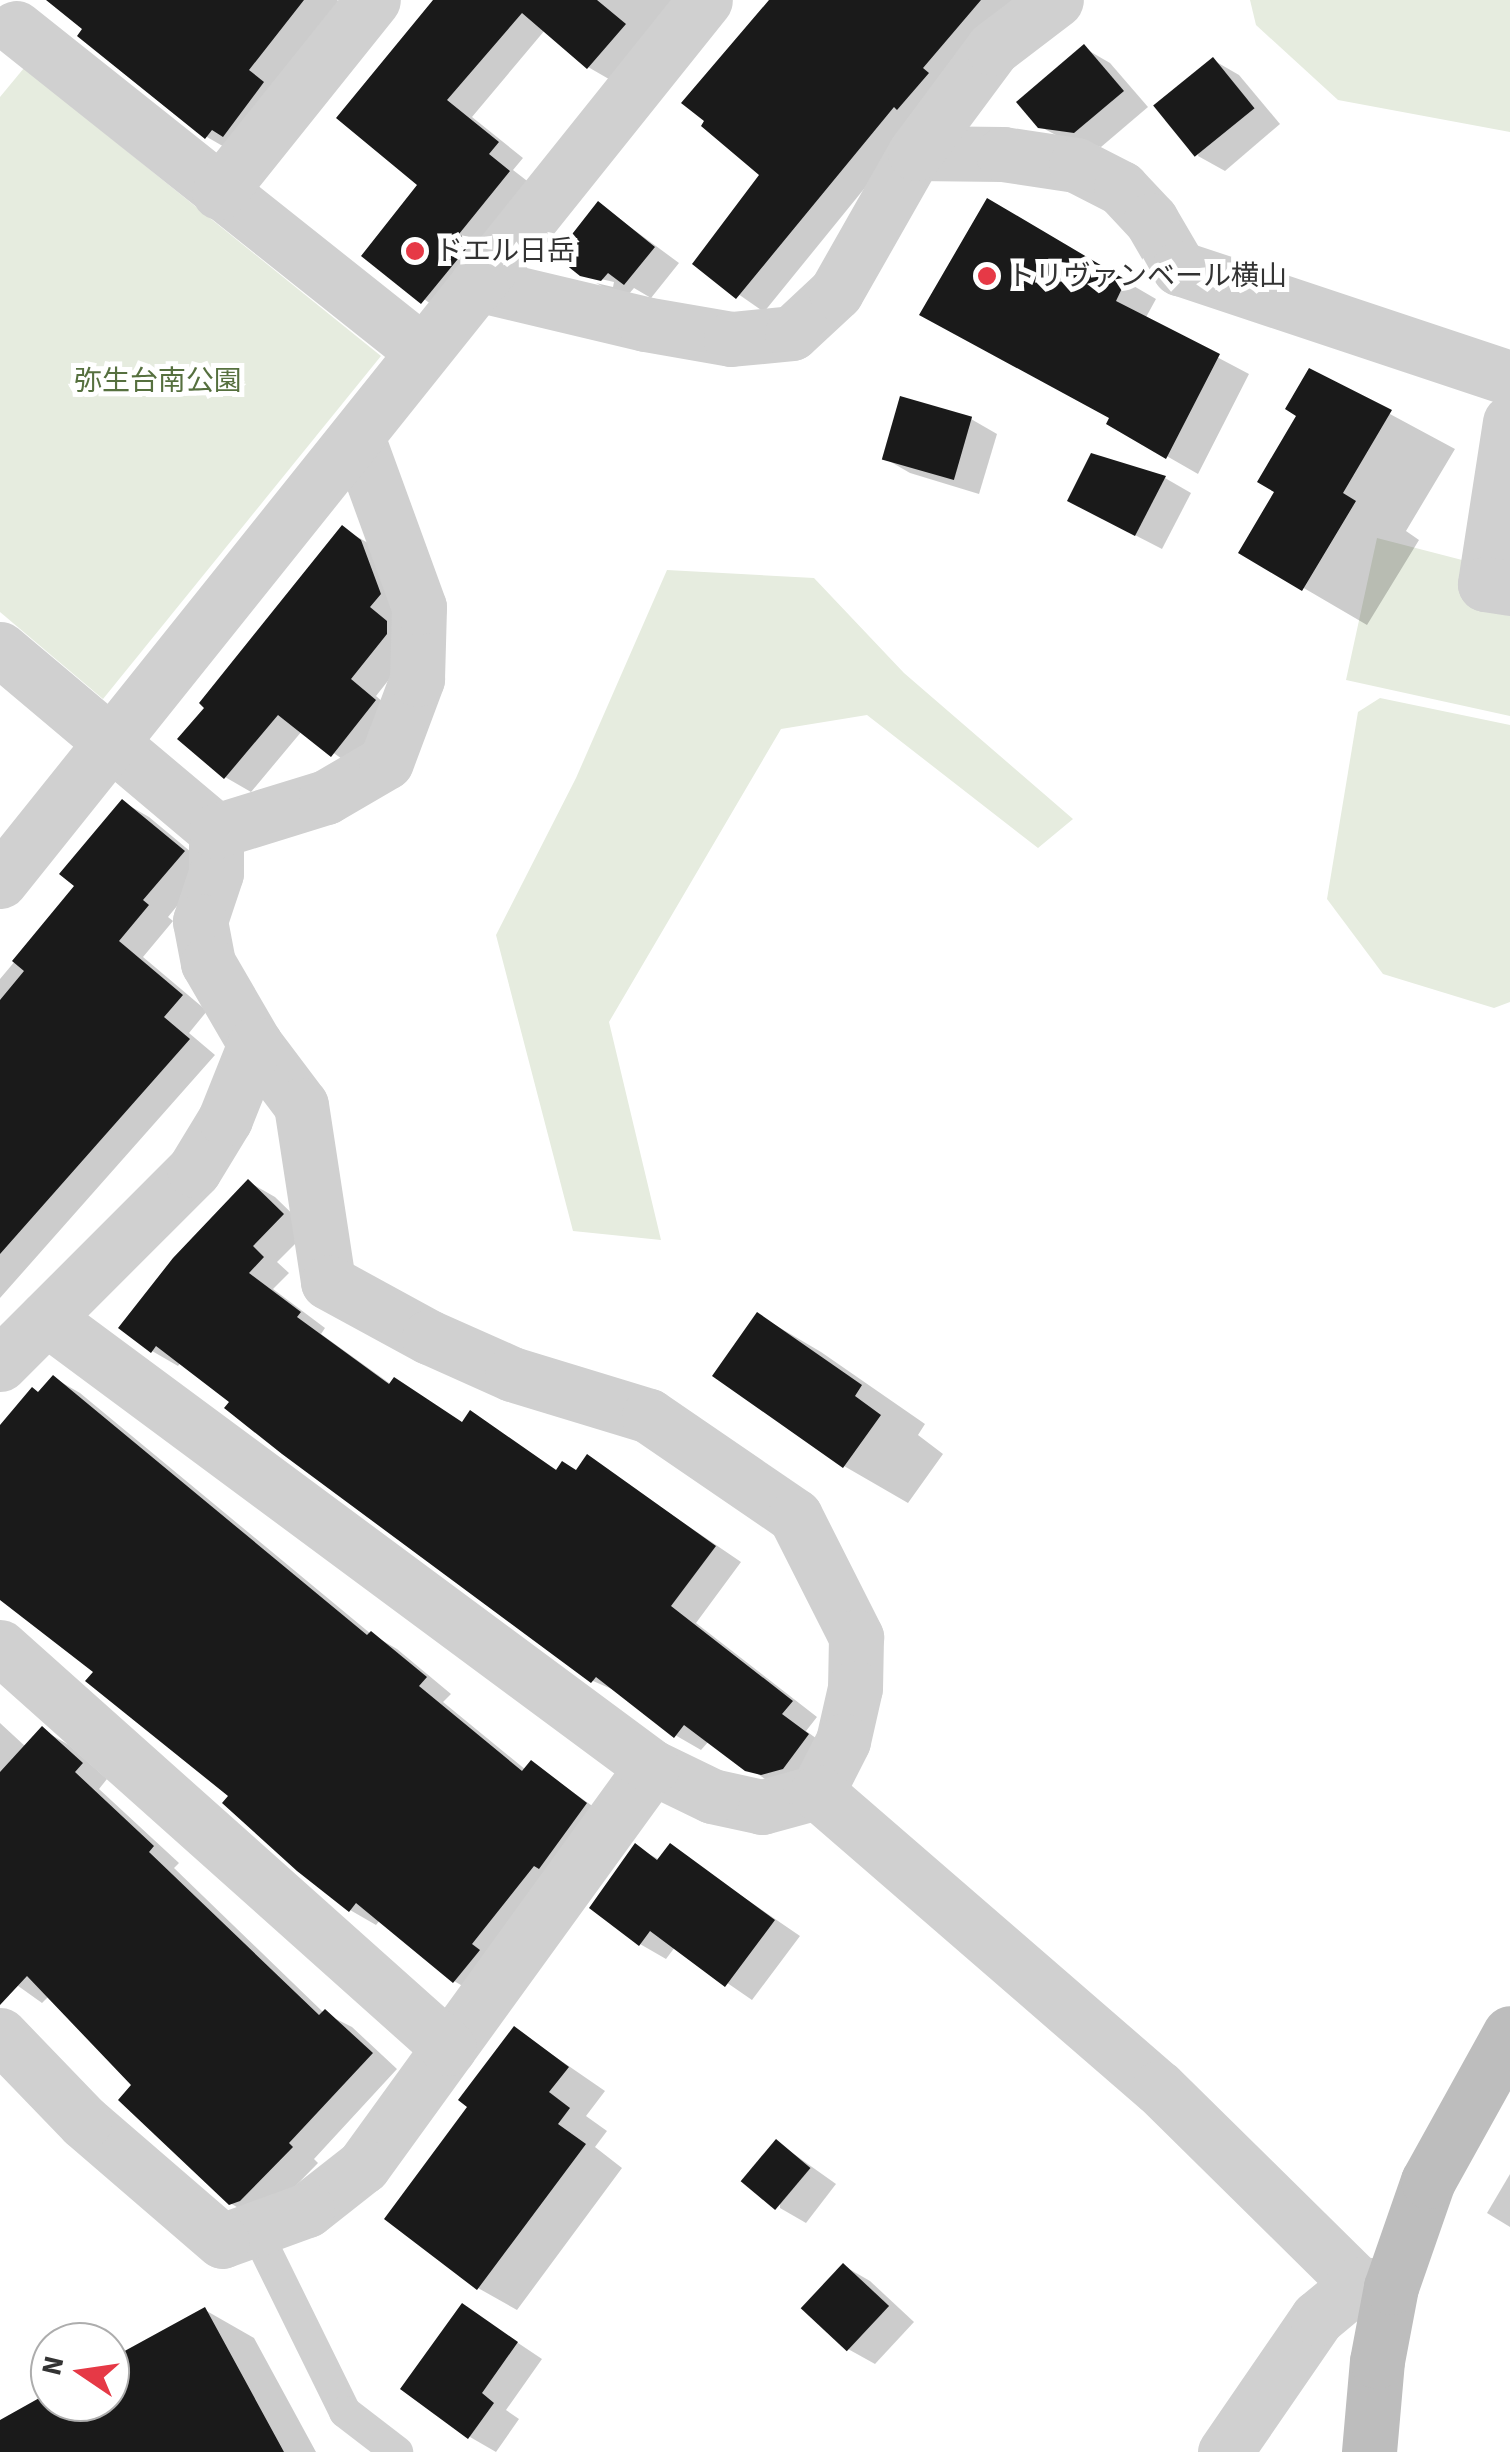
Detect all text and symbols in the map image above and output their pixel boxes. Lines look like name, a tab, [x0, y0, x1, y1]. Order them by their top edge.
place label: ドエル日岳	[435, 234, 575, 268]
marker: ドエル日岳	[404, 240, 426, 262]
place label: トリヴァンベール横山	[1007, 259, 1287, 293]
marker: トリヴァンベール横山	[976, 265, 998, 287]
park label: 弥生台南公園	[74, 364, 242, 398]
north arrow	[30, 2322, 130, 2422]
text: N	[31, 2352, 74, 2379]

